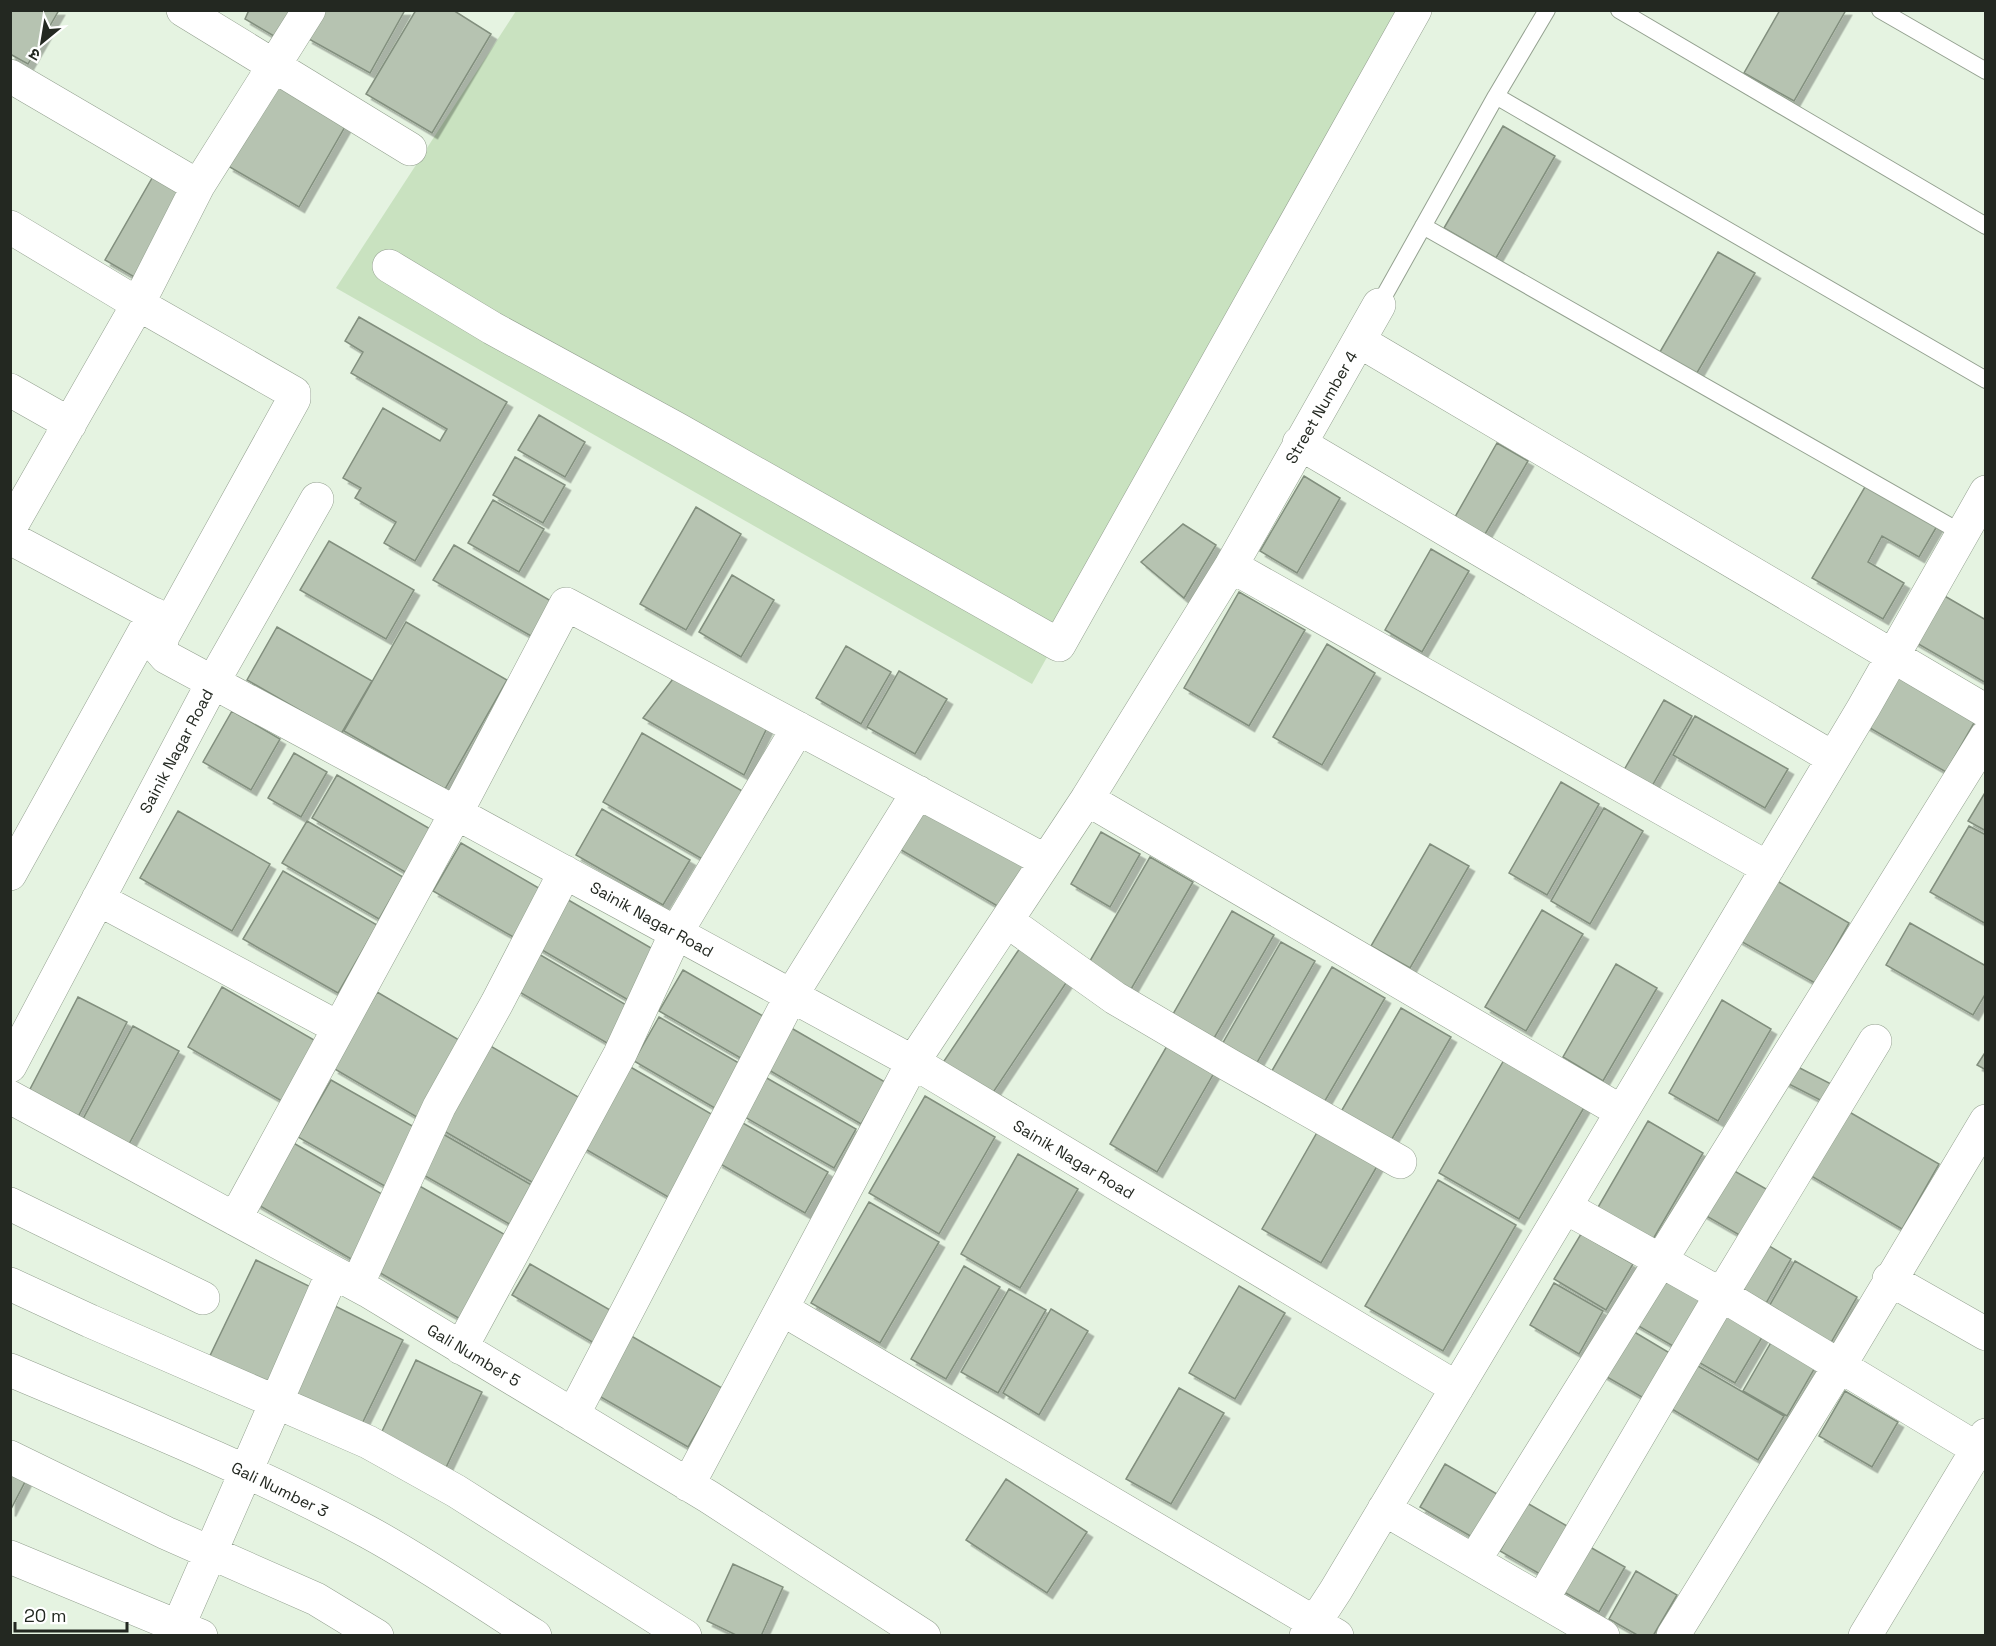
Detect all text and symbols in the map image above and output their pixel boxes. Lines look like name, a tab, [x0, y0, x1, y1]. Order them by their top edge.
north arrow	[12, 12, 72, 72]
text: उ	[25, 43, 44, 66]
street label: Street Number 4	[1281, 347, 1362, 468]
street label: Sainik Nagar Road	[135, 685, 218, 817]
street label: Sainik Nagar Road	[586, 877, 717, 962]
street label: Sainik Nagar Road	[1009, 1115, 1138, 1204]
street label: Gali Number 5	[423, 1319, 524, 1392]
street label: Gali Number 3	[228, 1457, 332, 1522]
scale bar	[15, 1595, 128, 1633]
text: 20 m	[24, 1604, 67, 1627]

